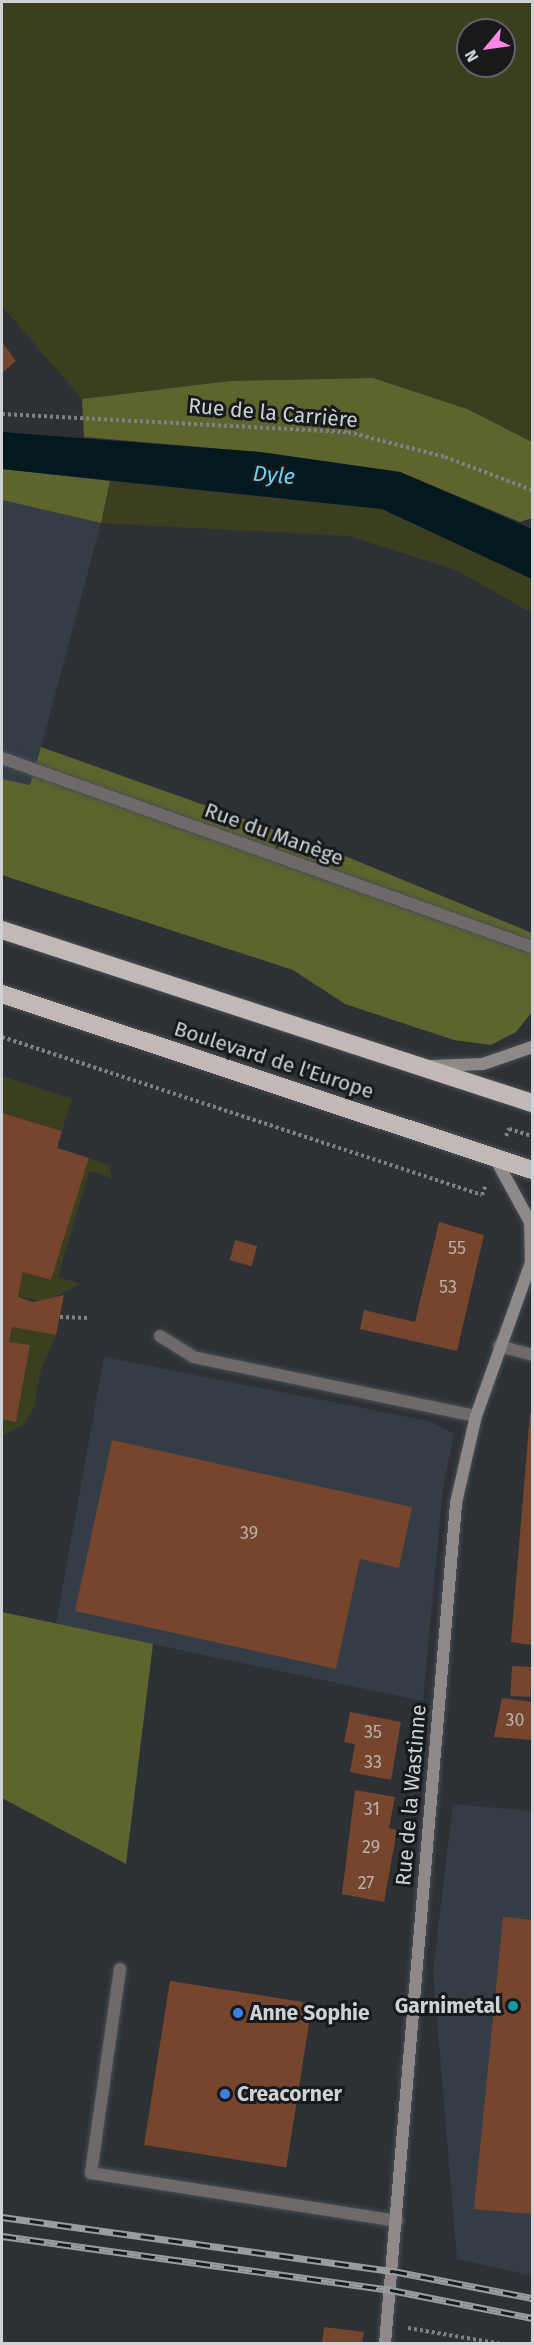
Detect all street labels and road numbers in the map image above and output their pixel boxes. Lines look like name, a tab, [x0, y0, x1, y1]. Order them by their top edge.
street label: Rue de la Carrière	[187, 393, 359, 433]
street label: Rue du Manège	[201, 797, 347, 871]
street label: Boulevard de l'Europe	[171, 1016, 377, 1104]
street label: Rue de la Wastinne	[391, 1703, 431, 1887]

